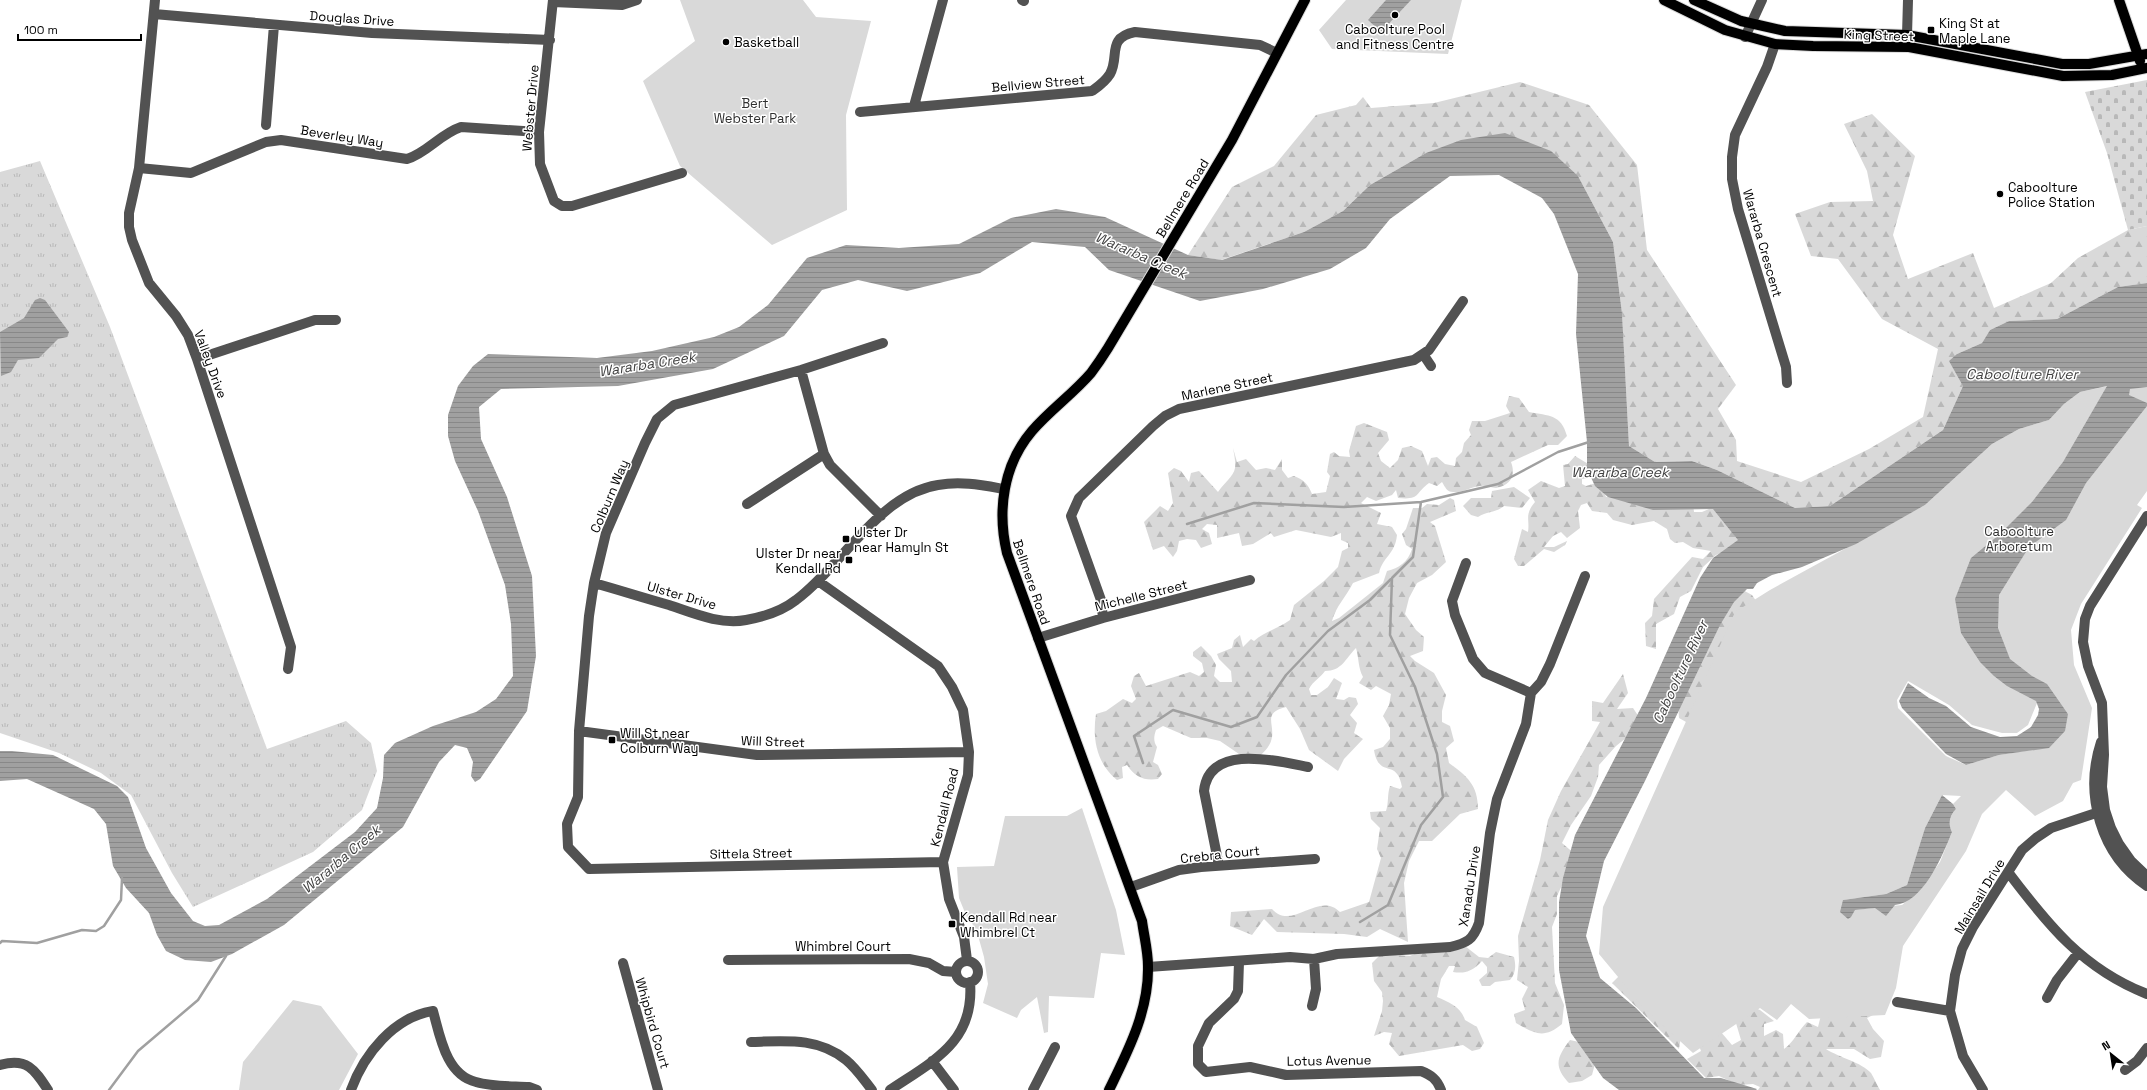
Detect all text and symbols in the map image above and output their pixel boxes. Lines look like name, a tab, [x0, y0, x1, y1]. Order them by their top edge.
street label: Douglas Drive	[309, 7, 395, 30]
marker: Caboolture Pool and Fitness Centre	[1390, 10, 1400, 20]
place label: King St at Maple Lane	[1939, 15, 2011, 47]
scale bar	[18, 16, 141, 42]
place label: Caboolture Pool and Fitness Centre	[1336, 21, 1454, 53]
text: 100 m	[24, 22, 58, 38]
marker: King St at Maple Lane	[1926, 25, 1936, 35]
street label: King Street	[1843, 26, 1915, 45]
place label: Basketball	[734, 34, 799, 51]
marker: Basketball	[721, 37, 731, 47]
street label: Webster Drive	[518, 64, 543, 152]
street label: Bellview Street	[991, 71, 1086, 96]
park label: Bert Webster Park	[714, 95, 796, 127]
street label: Beverley Way	[299, 122, 385, 151]
street label: Bellmere Road	[1152, 156, 1213, 241]
place label: Caboolture Police Station	[2008, 179, 2095, 211]
street label: Wararba Crescent	[1739, 187, 1786, 299]
marker: Caboolture Police Station	[1995, 189, 2005, 199]
water label: Wararba Creek	[1093, 228, 1191, 283]
street label: Valley Drive	[190, 328, 231, 401]
water label: Wararba Creek	[598, 347, 698, 381]
water label: Caboolture River	[1966, 365, 2080, 383]
street label: Marlene Street	[1180, 368, 1274, 404]
street label: Colburn Way	[586, 457, 633, 536]
water label: Wararba Creek	[1571, 463, 1670, 481]
park label: Caboolture Arboretum	[1984, 523, 2054, 555]
place label: Ulster Dr near Hamyln St	[854, 524, 949, 556]
marker: Ulster Dr near Hamyln St	[841, 534, 851, 544]
street label: Bellmere Road	[1009, 537, 1054, 627]
place label: Ulster Dr near Kendall Rd	[756, 545, 841, 577]
marker: Ulster Dr near Kendall Rd	[844, 555, 854, 565]
street label: Michelle Street	[1093, 576, 1189, 615]
street label: Ulster Drive	[645, 577, 719, 613]
water label: Caboolture River	[1648, 616, 1713, 726]
place label: Will St near Colburn Way	[620, 725, 699, 757]
street label: Will Street	[741, 732, 805, 751]
marker: Will St near Colburn Way	[607, 735, 617, 745]
street label: Kendall Road	[926, 766, 963, 848]
water label: Wararba Creek	[298, 820, 385, 897]
street label: Crebra Court	[1179, 842, 1261, 867]
street label: Sittela Street	[709, 844, 793, 863]
street label: Xanadu Drive	[1455, 844, 1484, 928]
street label: Mainsail Drive	[1950, 855, 2009, 937]
place label: Kendall Rd near Whimbrel Ct	[960, 909, 1057, 941]
marker: Kendall Rd near Whimbrel Ct	[947, 919, 957, 929]
street label: Whimbrel Court	[795, 938, 891, 955]
street label: Whipbird Court	[631, 976, 674, 1071]
north arrow	[2091, 1034, 2131, 1074]
text: N	[2099, 1037, 2113, 1053]
street label: Lotus Avenue	[1287, 1051, 1372, 1070]

